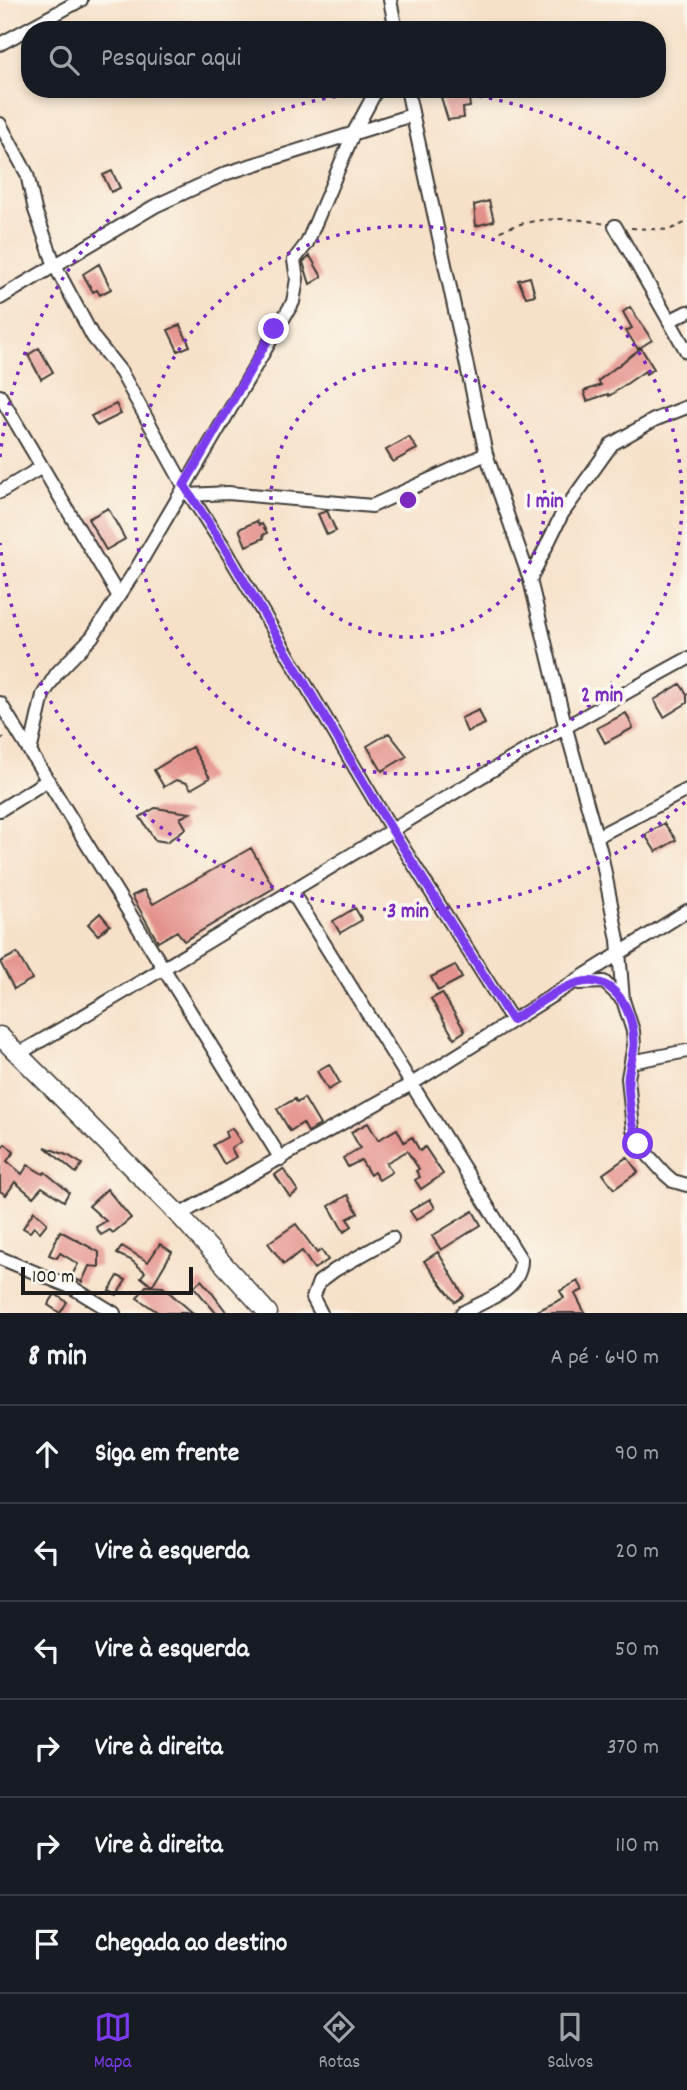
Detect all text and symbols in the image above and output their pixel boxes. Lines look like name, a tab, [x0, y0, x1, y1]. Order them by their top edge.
search box	[21, 21, 666, 98]
icon: search	[45, 41, 83, 79]
text: Pesquisar aqui	[101, 41, 241, 78]
route end	[258, 313, 289, 344]
centre of rings	[396, 488, 420, 512]
text: 1 min	[526, 488, 564, 518]
text: 2 min	[581, 682, 623, 712]
text: 3 min	[387, 898, 429, 928]
route start	[622, 1128, 653, 1159]
scale bar	[21, 1264, 192, 1296]
text: 100 m	[32, 1265, 74, 1292]
text: 8 min	[28, 1337, 87, 1380]
text: A pé · 640 m	[550, 1342, 659, 1375]
icon: ahead	[28, 1435, 66, 1473]
text: Siga em frente	[95, 1436, 239, 1473]
text: 90 m	[615, 1438, 659, 1471]
icon: left	[28, 1533, 66, 1571]
text: Vire à esquerda	[95, 1534, 249, 1571]
text: 20 m	[615, 1536, 659, 1569]
icon: left	[28, 1631, 66, 1669]
text: Vire à esquerda	[95, 1632, 249, 1669]
text: 50 m	[615, 1634, 659, 1667]
icon: right	[28, 1729, 66, 1767]
text: Vire à direita	[95, 1730, 223, 1767]
text: 370 m	[606, 1732, 659, 1765]
icon: right	[28, 1827, 66, 1865]
text: Vire à direita	[95, 1828, 223, 1865]
text: 110 m	[615, 1830, 659, 1863]
icon: arrive	[28, 1925, 66, 1963]
text: Chegada ao destino	[95, 1926, 287, 1963]
tab: Mapa	[94, 2008, 132, 2077]
tab: Rotas	[319, 2008, 360, 2077]
tab: Salvos	[547, 2008, 593, 2077]

